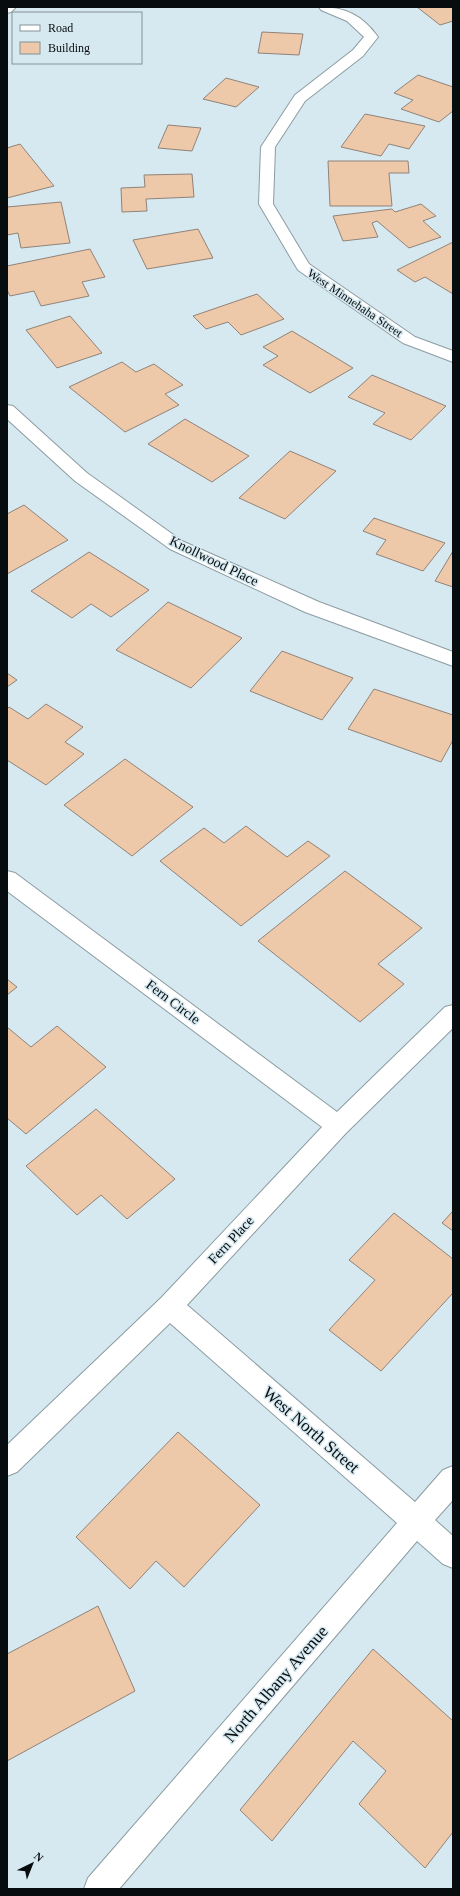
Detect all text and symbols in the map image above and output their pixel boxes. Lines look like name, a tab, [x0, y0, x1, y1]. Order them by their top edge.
legend	[12, 12, 142, 64]
text: Road	[48, 21, 73, 35]
text: Building	[48, 41, 90, 55]
street label: West Minnehaha Street	[305, 266, 406, 340]
street label: Knollwood Place	[167, 533, 261, 589]
street label: Fern Circle	[143, 977, 203, 1027]
street label: Fern Place	[205, 1213, 257, 1267]
street label: West North Street	[259, 1383, 363, 1477]
street label: North Albany Avenue	[220, 1622, 332, 1746]
north arrow	[12, 1844, 52, 1884]
text: N	[32, 1850, 46, 1864]

